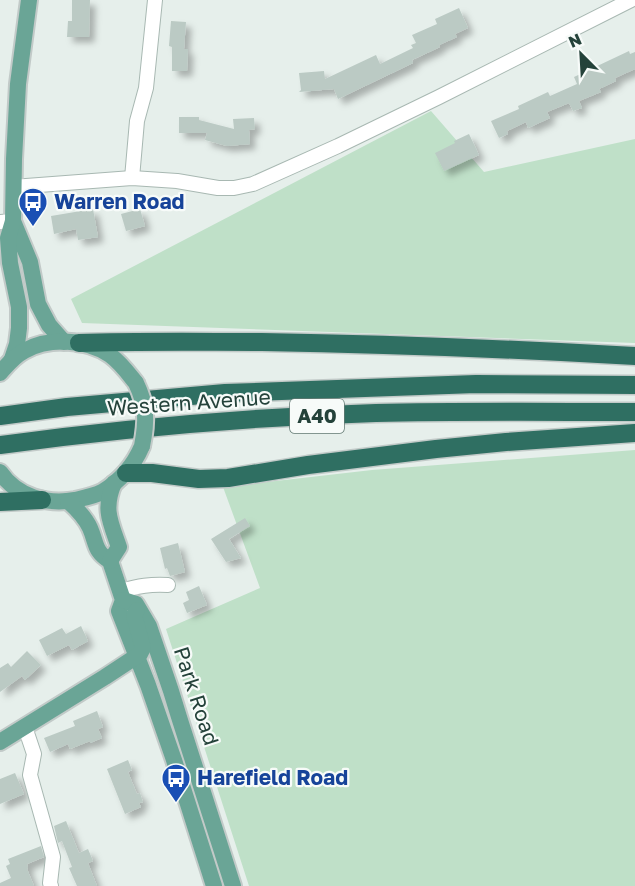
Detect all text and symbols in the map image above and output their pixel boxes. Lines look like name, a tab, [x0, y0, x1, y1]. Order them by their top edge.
north arrow	[551, 24, 611, 84]
text: N	[565, 29, 585, 52]
bus stop icon: Warren Road	[17, 186, 49, 228]
place label: Warren Road	[54, 188, 185, 214]
street label: Western Avenue	[106, 383, 271, 421]
road number: A40	[290, 399, 344, 433]
street label: Park Road	[169, 643, 225, 748]
bus stop icon: Harefield Road	[160, 762, 192, 804]
place label: Harefield Road	[197, 764, 348, 790]

